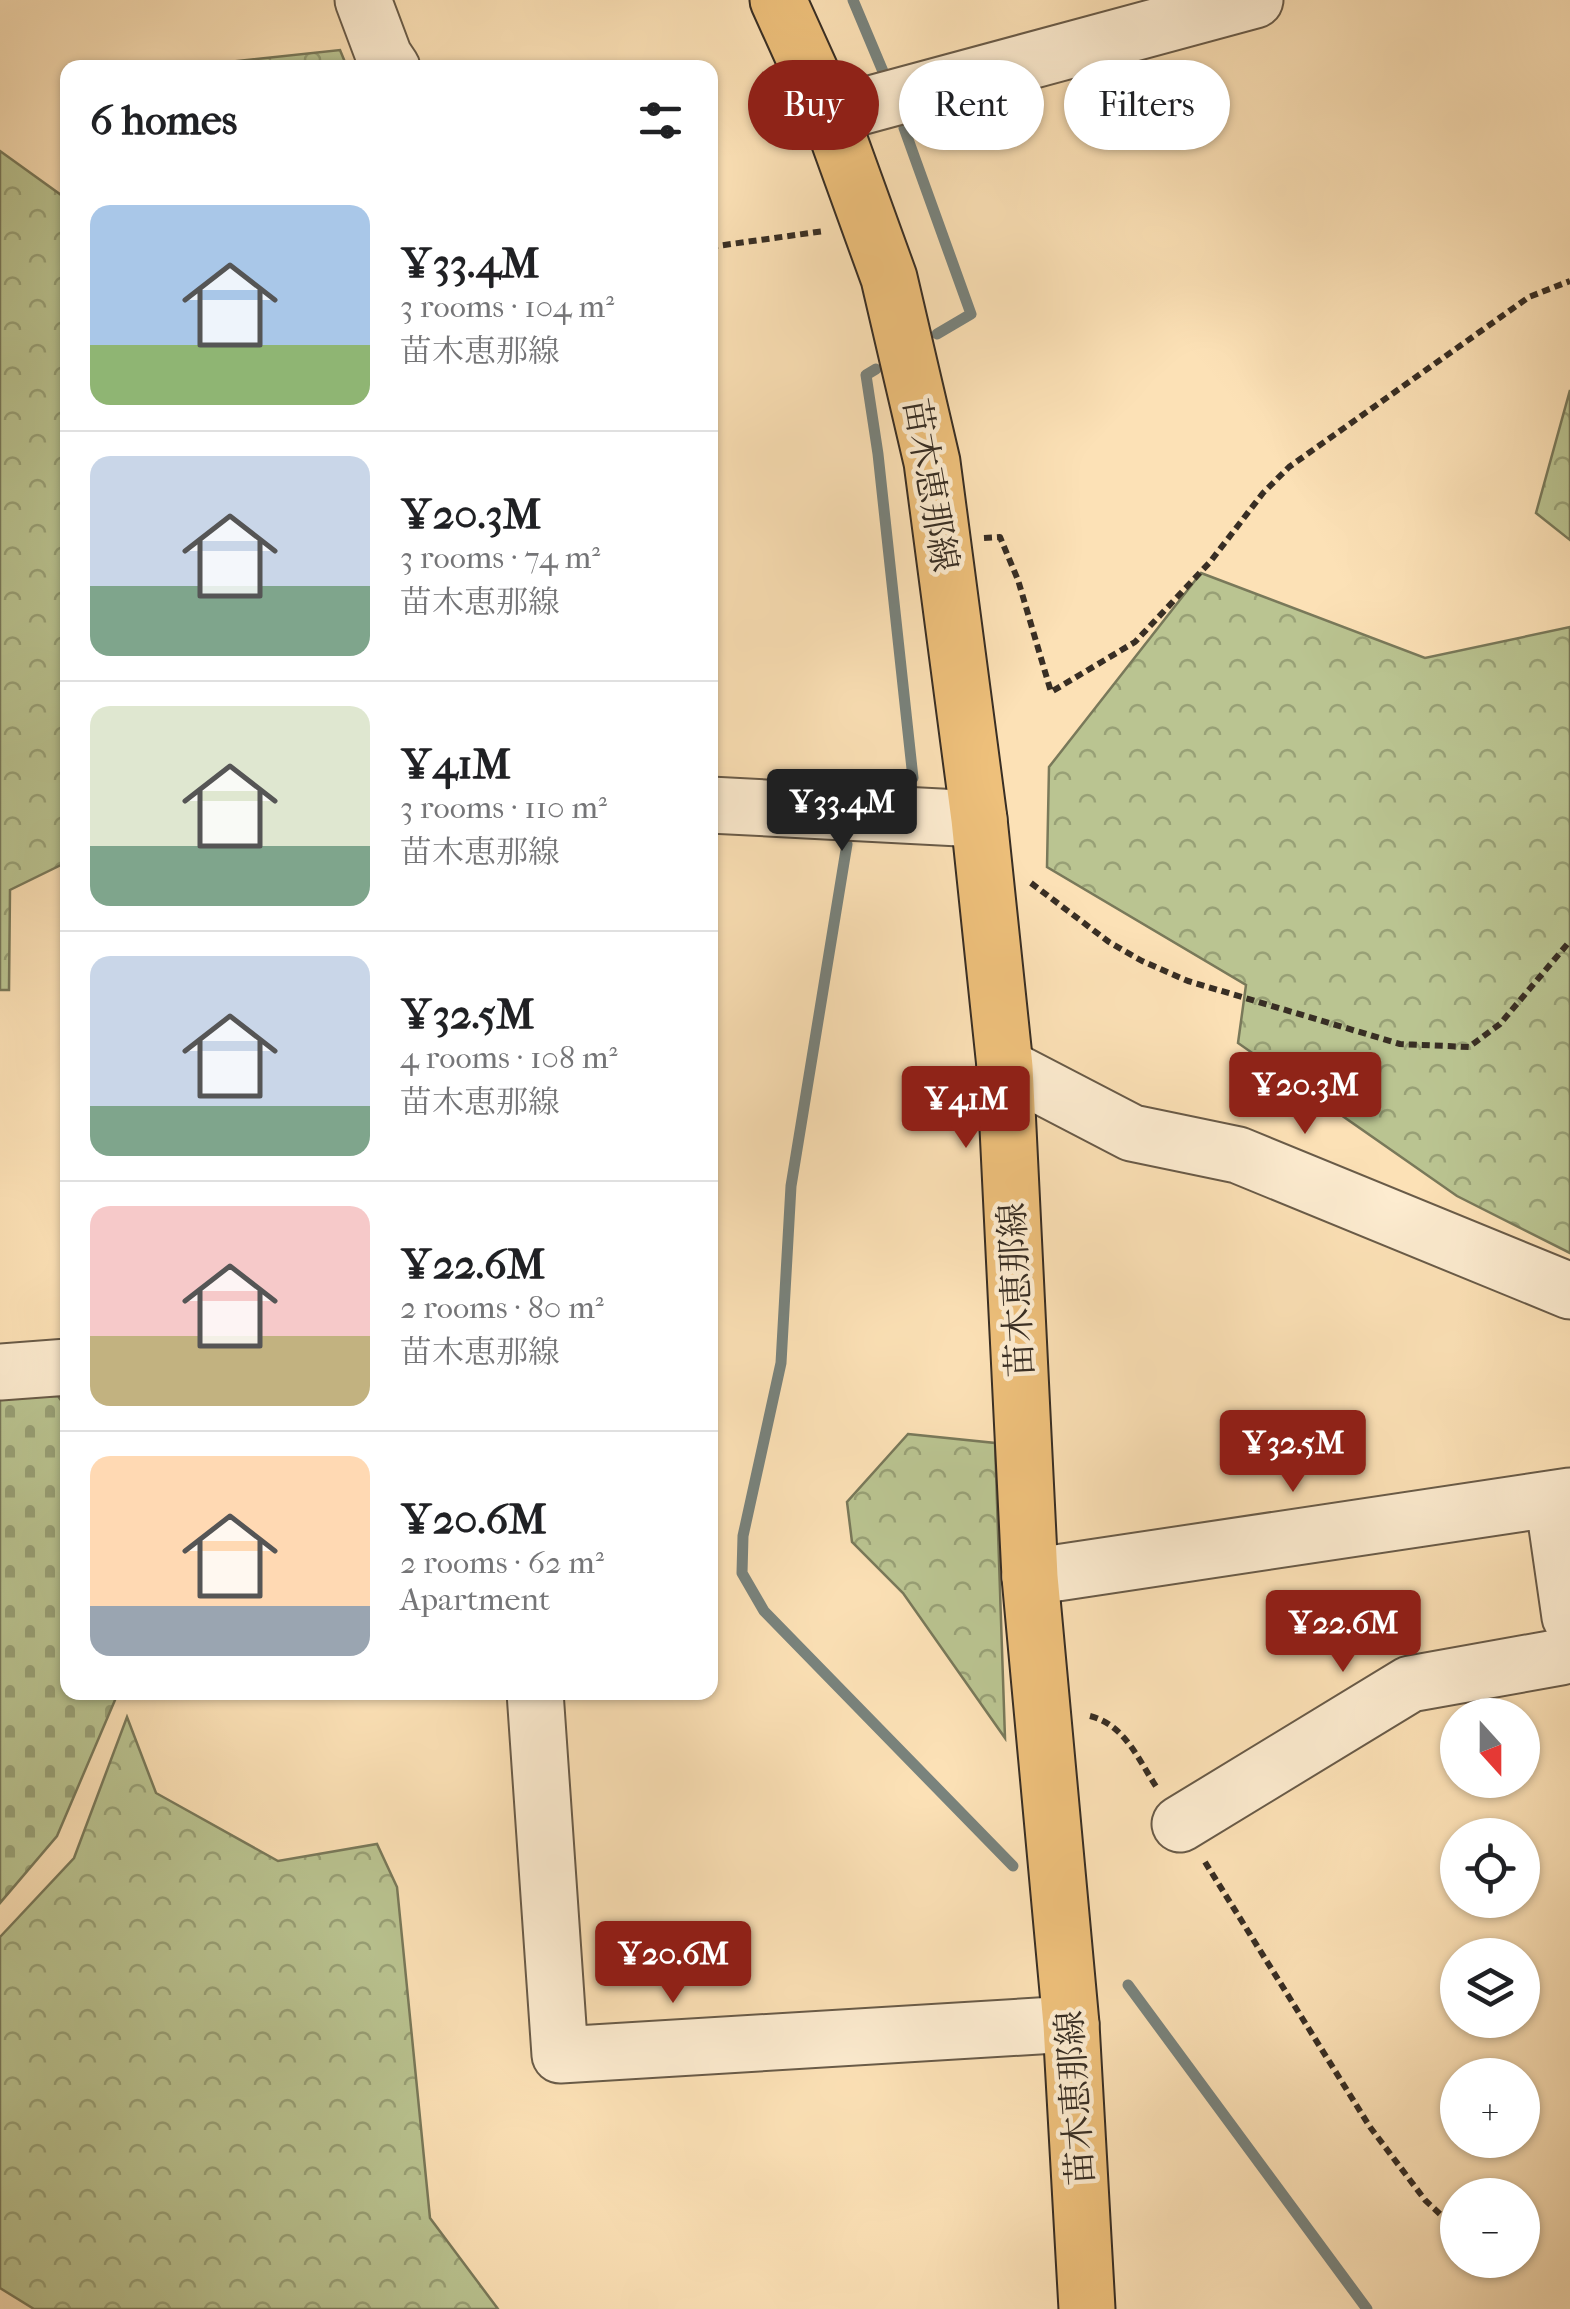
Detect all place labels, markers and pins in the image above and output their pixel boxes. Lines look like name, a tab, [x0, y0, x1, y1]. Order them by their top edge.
pin: ¥33.4M	[761, 769, 923, 854]
pin: ¥20.3M	[1224, 1052, 1386, 1137]
pin: ¥41M	[907, 1066, 1025, 1151]
pin: ¥32.5M	[1212, 1410, 1374, 1495]
pin: ¥22.6M	[1262, 1590, 1424, 1675]
pin: ¥20.6M	[592, 1921, 754, 2006]

